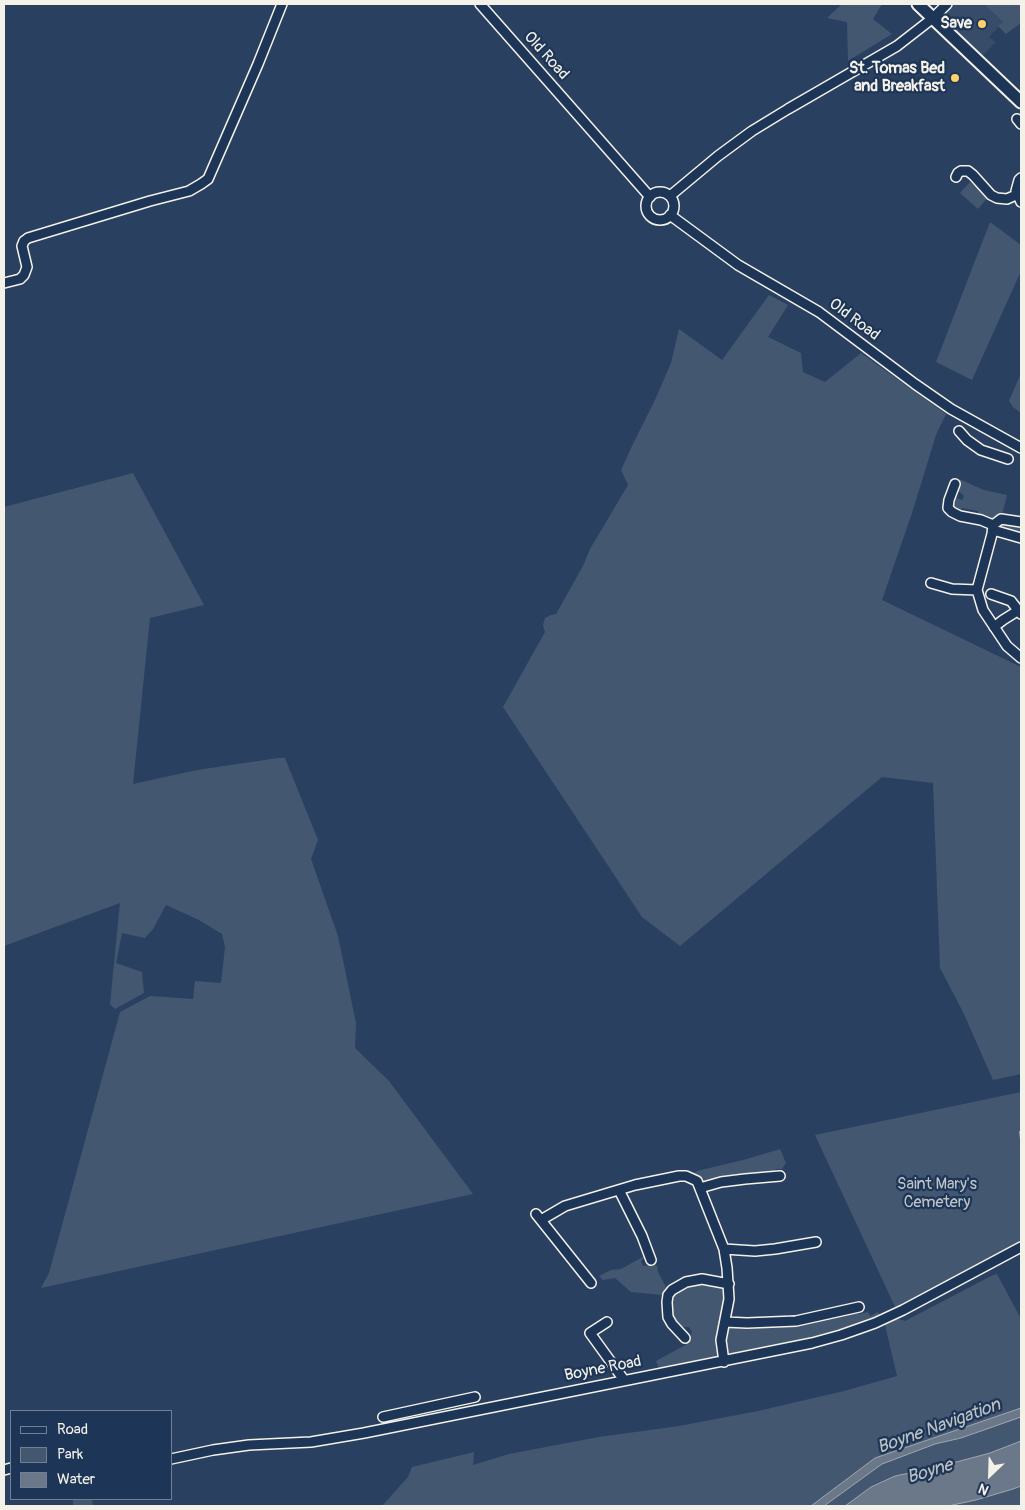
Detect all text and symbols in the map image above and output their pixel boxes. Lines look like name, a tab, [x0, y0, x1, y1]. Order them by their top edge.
place label: Save	[940, 14, 972, 34]
marker: Save	[976, 18, 988, 30]
street label: Old Road	[519, 28, 573, 84]
place label: St. Tomas Bed and Breakfast	[849, 59, 945, 97]
marker: St. Tomas Bed and Breakfast	[949, 72, 961, 84]
street label: Old Road	[825, 295, 883, 345]
park label: Saint Mary's Cemetery	[897, 1175, 977, 1213]
street label: Boyne Road	[563, 1352, 643, 1386]
water label: Boyne Navigation	[875, 1395, 1003, 1459]
legend	[10, 1410, 172, 1500]
text: Road	[57, 1420, 88, 1439]
text: Park	[57, 1445, 83, 1464]
north arrow	[965, 1450, 1015, 1500]
water label: Boyne	[905, 1455, 955, 1489]
text: Water	[57, 1470, 95, 1489]
text: N	[976, 1479, 991, 1499]

